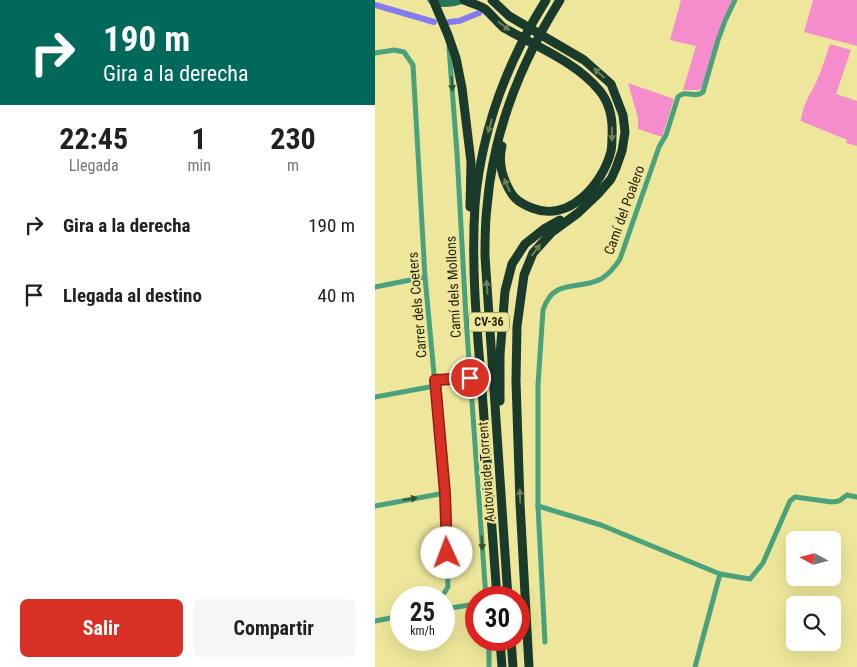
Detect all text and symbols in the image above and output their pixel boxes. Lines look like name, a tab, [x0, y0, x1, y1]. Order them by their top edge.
text: 190 m	[103, 19, 190, 60]
icon: right	[20, 20, 85, 85]
one-way arrow	[497, 21, 510, 32]
text: Gira a la derecha	[103, 61, 249, 86]
one-way arrow	[593, 67, 605, 79]
one-way arrow	[448, 76, 456, 92]
one-way arrow	[485, 119, 493, 134]
text: 22:45	[59, 121, 128, 156]
text: 1	[192, 121, 207, 156]
text: 230	[270, 121, 316, 156]
one-way arrow	[608, 126, 616, 142]
text: Llegada	[69, 156, 119, 175]
text: min	[187, 156, 211, 175]
text: m	[287, 156, 299, 175]
street label: Camí del Poalero	[600, 163, 648, 257]
one-way arrow	[503, 177, 511, 192]
icon: right	[20, 211, 48, 239]
text: Gira a la derecha	[63, 214, 190, 237]
text: 190 m	[308, 214, 355, 237]
street label: Camí dels Mollons	[442, 236, 464, 338]
one-way arrow	[531, 244, 542, 257]
street label: Carrer dels Coeters	[404, 251, 430, 359]
one-way arrow	[483, 279, 491, 295]
icon: arrive	[20, 281, 48, 309]
text: Llegada al destino	[63, 284, 202, 307]
text: 40 m	[318, 284, 355, 307]
road number: CV-36	[469, 313, 509, 332]
pin	[449, 357, 491, 399]
icon: arrive	[456, 364, 484, 392]
street label: Autovia de Torrent	[475, 421, 497, 523]
one-way arrow	[516, 488, 524, 504]
one-way arrow	[402, 495, 418, 503]
position arrow	[420, 526, 472, 578]
north arrow	[786, 531, 841, 586]
map controls	[786, 531, 841, 651]
one-way arrow	[479, 535, 487, 551]
speed limit sign: 30	[465, 586, 530, 651]
button: search	[786, 596, 841, 651]
text: 25	[410, 598, 435, 627]
button: Salir	[20, 599, 183, 657]
button: Compartir	[193, 599, 355, 657]
text: km/h	[410, 624, 435, 638]

